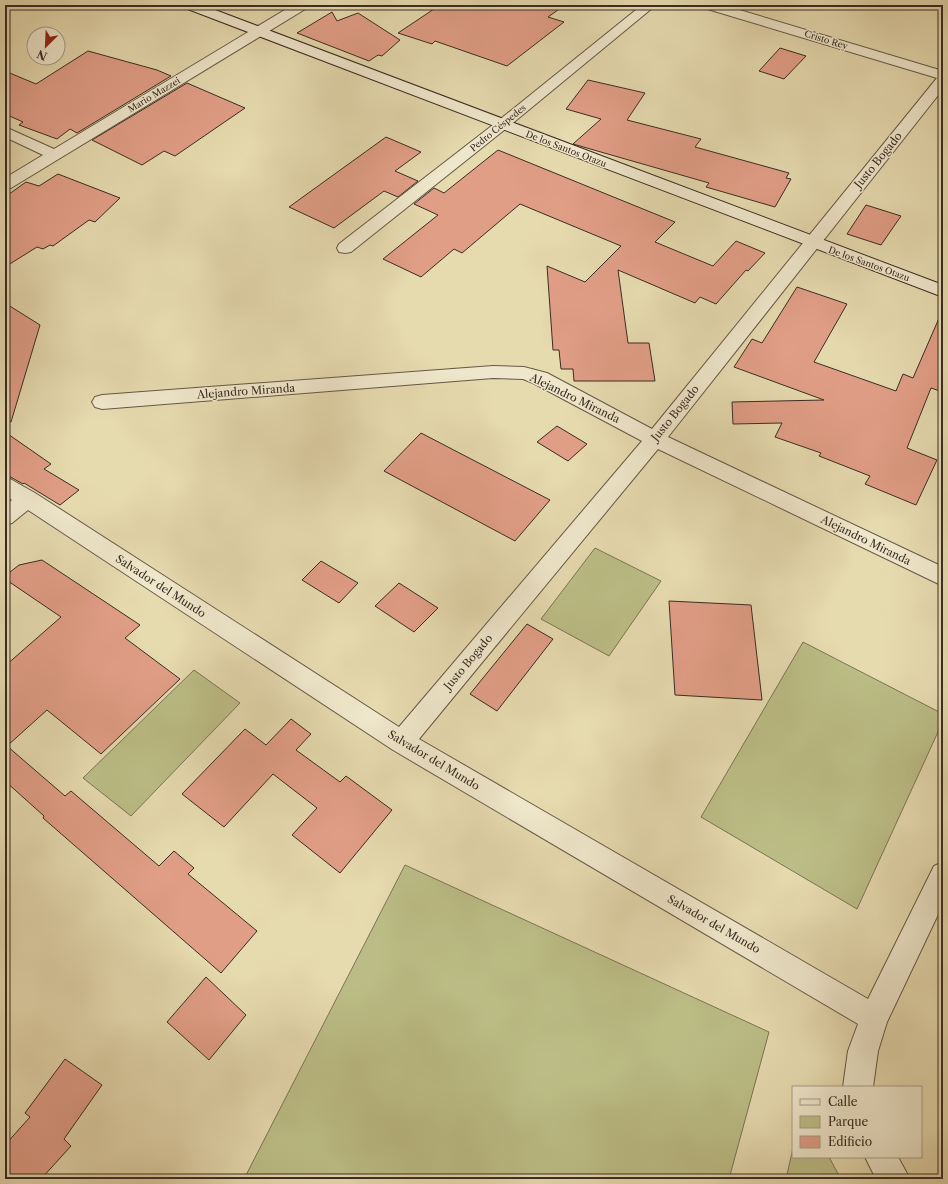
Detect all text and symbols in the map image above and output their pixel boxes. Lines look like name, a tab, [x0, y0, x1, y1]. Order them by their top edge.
north arrow	[26, 26, 66, 66]
street label: Cristo Rey	[803, 28, 850, 52]
text: N	[34, 47, 49, 63]
street label: Mario Mazzei	[126, 75, 182, 114]
street label: Pedro Céspedes	[468, 102, 528, 154]
street label: De los Santos Otazu	[524, 128, 609, 169]
street label: Justo Bogado	[850, 129, 905, 192]
street label: De los Santos Otazu	[827, 244, 912, 283]
street label: Alejandro Miranda	[527, 370, 622, 426]
street label: Alejandro Miranda	[195, 381, 296, 401]
street label: Justo Bogado	[647, 382, 702, 445]
street label: Alejandro Miranda	[818, 512, 913, 568]
street label: Salvador del Mundo	[113, 552, 209, 621]
street label: Justo Bogado	[439, 631, 495, 694]
street label: Salvador del Mundo	[385, 727, 483, 793]
street label: Salvador del Mundo	[665, 892, 763, 956]
legend	[792, 1086, 922, 1158]
text: Calle	[828, 1094, 858, 1109]
text: Parque	[828, 1114, 869, 1129]
text: Edificio	[828, 1134, 872, 1149]

